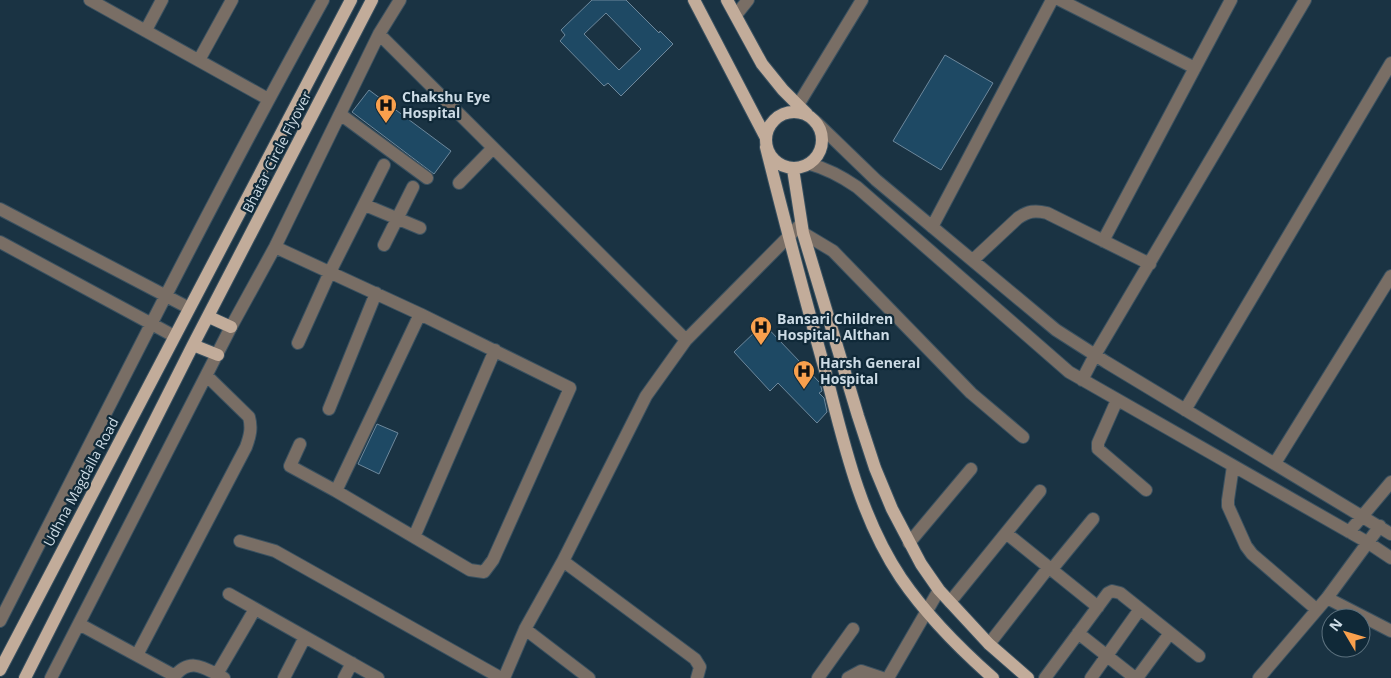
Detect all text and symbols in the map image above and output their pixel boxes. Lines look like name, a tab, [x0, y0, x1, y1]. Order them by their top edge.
street label: Bhatar Circle Flyover	[238, 87, 316, 216]
place label: Chakshu Eye Hospital	[402, 87, 490, 122]
hospital icon: Chakshu Eye Hospital	[374, 93, 398, 124]
place label: Bansari Children Hospital, Althan	[777, 309, 893, 344]
hospital icon: Bansari Children Hospital, Althan	[749, 315, 773, 346]
place label: Harsh General Hospital	[820, 353, 920, 388]
hospital icon: Harsh General Hospital	[792, 359, 816, 390]
street label: Udhna Magdalla Road	[38, 414, 123, 550]
north arrow	[1321, 608, 1371, 658]
text: N	[1324, 614, 1346, 635]

